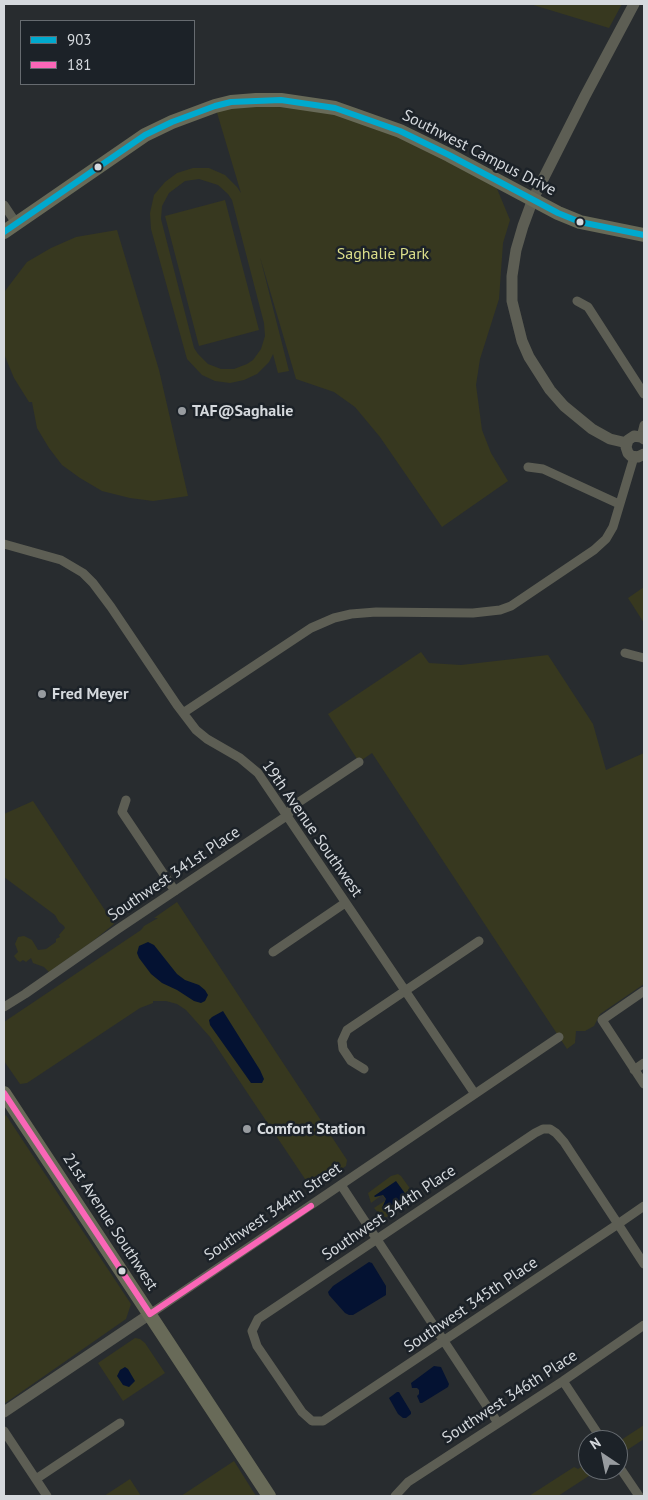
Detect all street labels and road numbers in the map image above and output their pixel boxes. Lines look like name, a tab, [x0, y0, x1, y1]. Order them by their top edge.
street label: Southwest Campus Drive	[399, 106, 559, 200]
street label: 19th Avenue Southwest	[258, 757, 366, 901]
street label: Southwest 341st Place	[104, 823, 244, 925]
street label: 21st Avenue Southwest	[58, 1150, 162, 1294]
street label: Southwest 344th Street	[201, 1159, 345, 1265]
street label: Southwest 344th Place	[318, 1161, 460, 1265]
street label: Southwest 345th Place	[400, 1253, 542, 1357]
street label: Southwest 346th Place	[439, 1346, 581, 1448]

